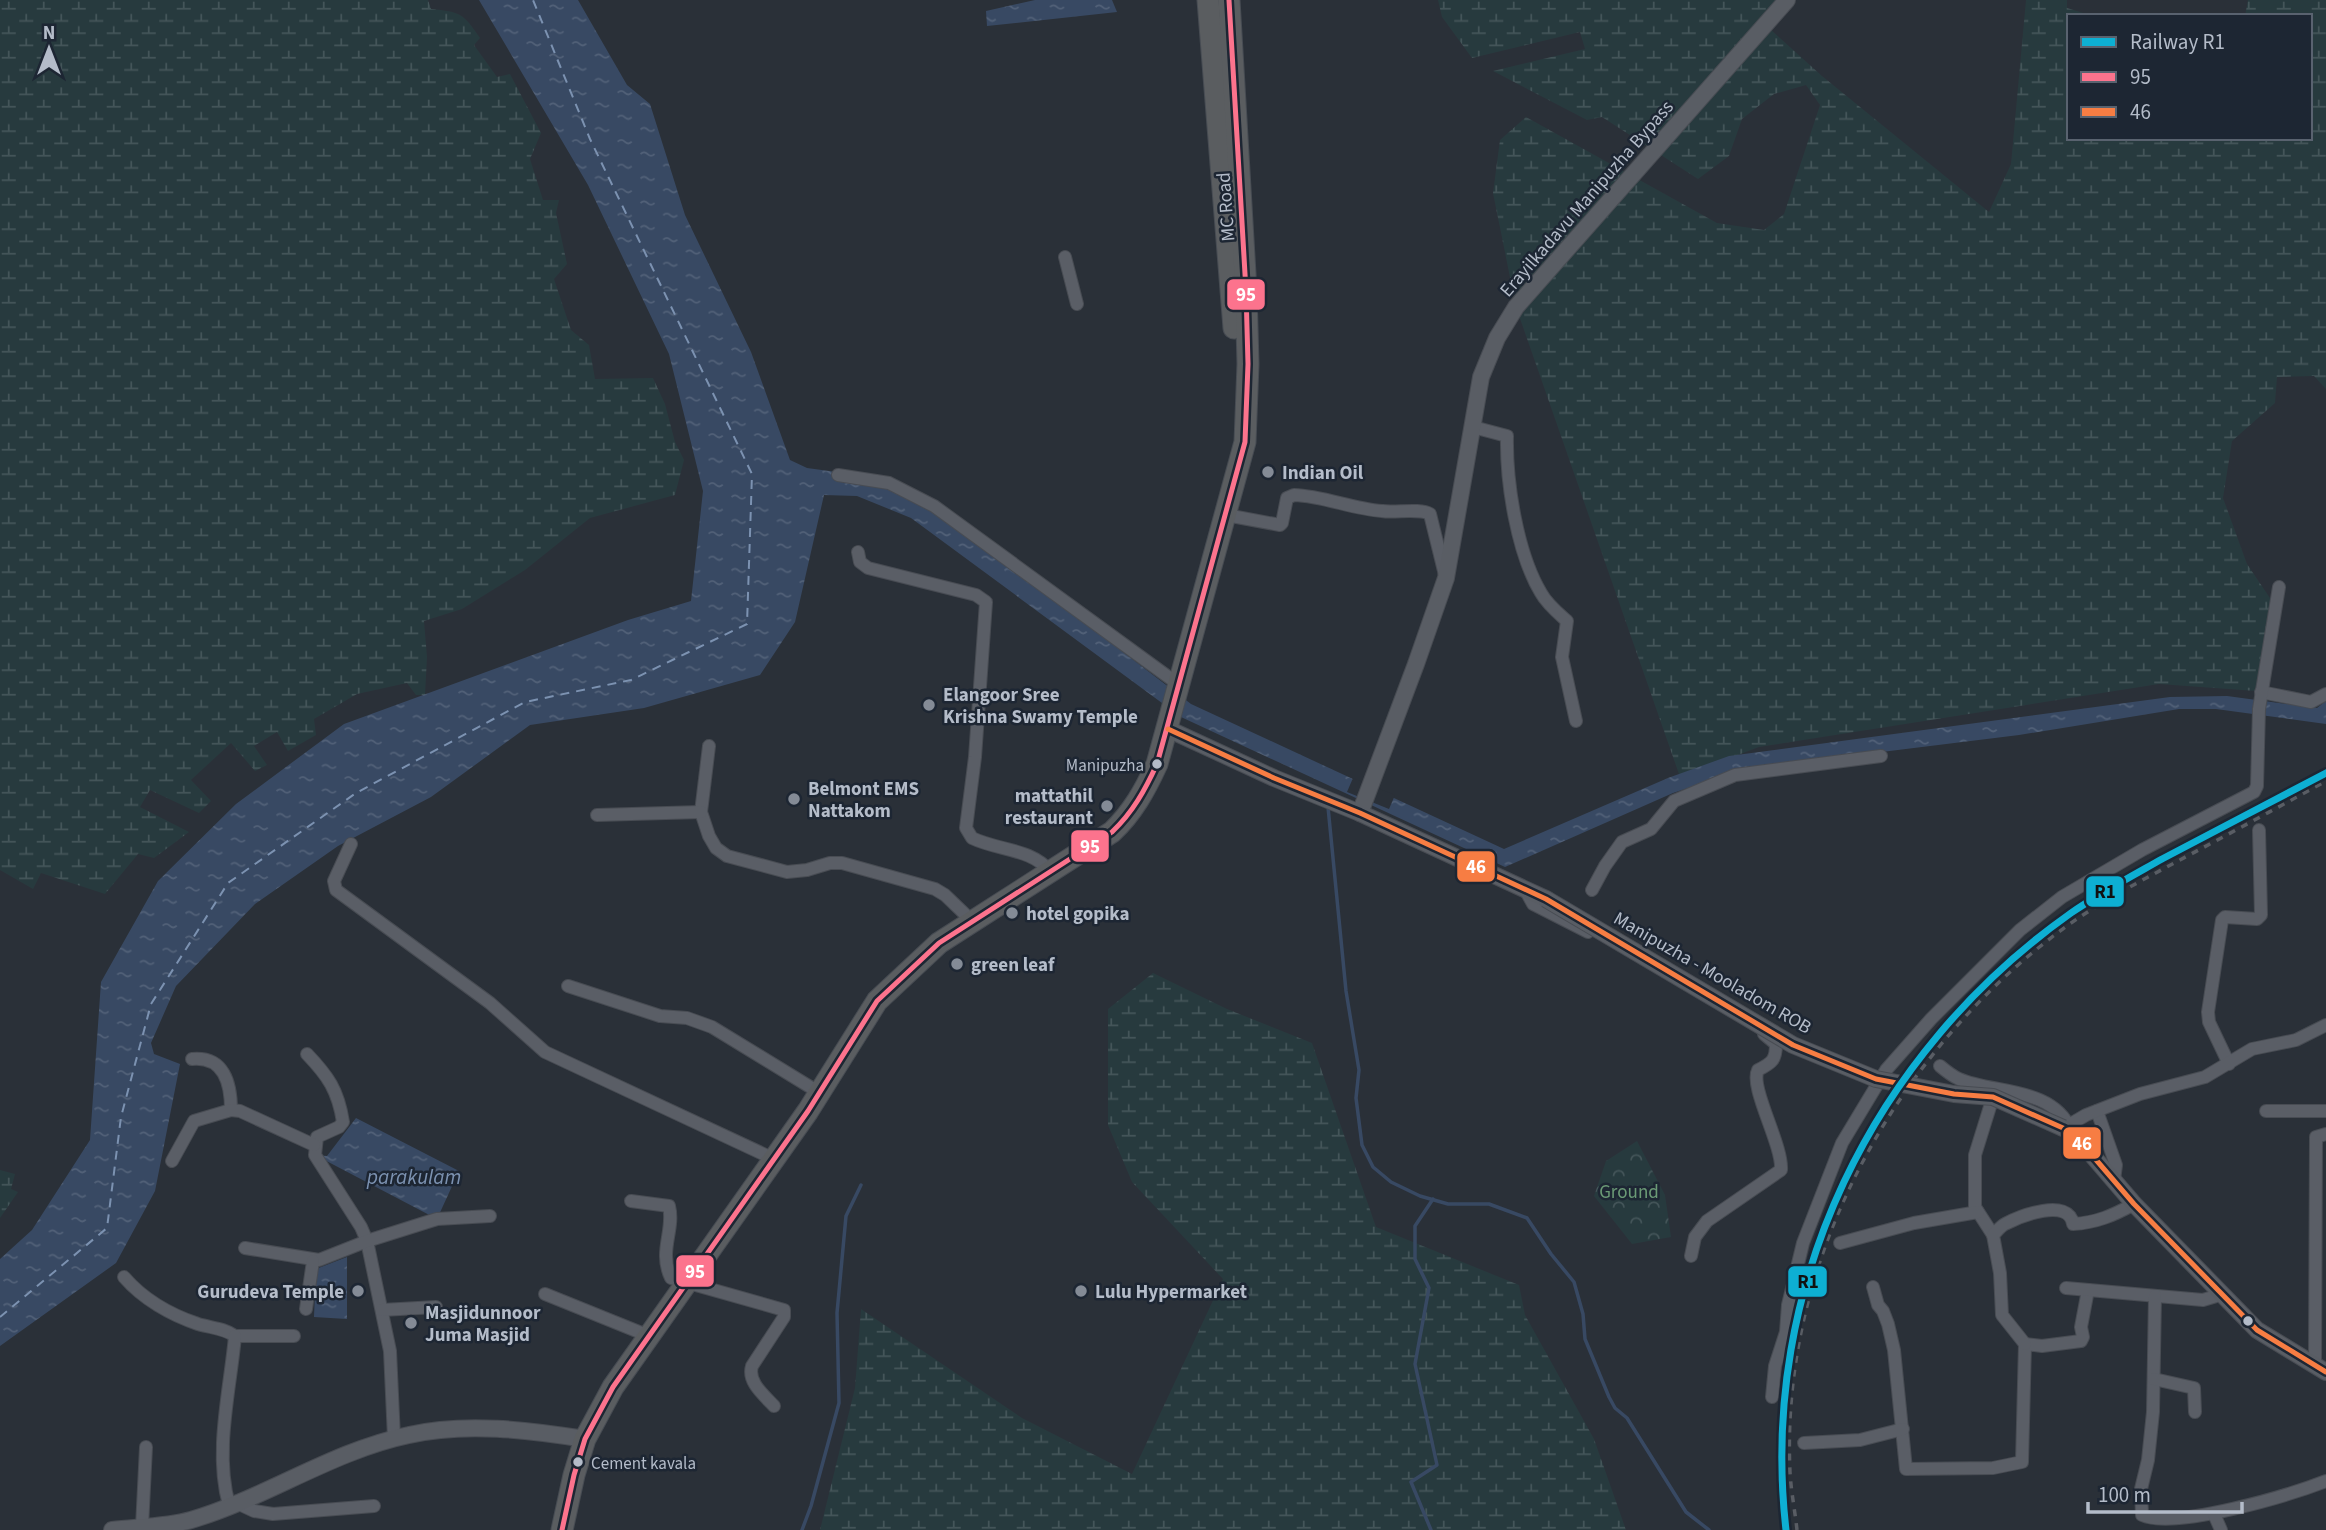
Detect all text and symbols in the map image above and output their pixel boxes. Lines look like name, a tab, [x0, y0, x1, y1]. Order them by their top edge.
north arrow	[14, 14, 84, 84]
legend	[2067, 14, 2312, 140]
text: N	[43, 20, 55, 47]
text: Railway R1	[2130, 27, 2225, 57]
text: 95	[2130, 62, 2151, 92]
street label: Erayilkadavu Manipuzha Bypass	[1494, 95, 1680, 303]
text: 46	[2130, 97, 2151, 127]
street label: MC Road	[1211, 171, 1242, 242]
line badge: 95	[1226, 278, 1266, 311]
text: 95	[1236, 282, 1256, 309]
place label: Indian Oil	[1282, 460, 1364, 487]
marker: Indian Oil	[1260, 464, 1276, 480]
place label: Elangoor Sree Krishna Swamy Temple	[943, 682, 1138, 731]
marker: Elangoor Sree Krishna Swamy Temple	[921, 697, 937, 713]
place label: Manipuzha	[1066, 754, 1144, 778]
marker: Manipuzha	[1150, 757, 1164, 771]
place label: Belmont EMS Nattakom	[808, 776, 919, 825]
place label: mattathil restaurant	[1005, 783, 1094, 832]
marker: Belmont EMS Nattakom	[786, 791, 802, 807]
marker: mattathil restaurant	[1099, 798, 1115, 814]
line badge: 95	[1070, 829, 1110, 863]
text: 95	[1080, 834, 1100, 861]
line badge: 46	[1456, 850, 1496, 883]
text: 46	[1466, 854, 1486, 881]
line badge: R1	[2085, 875, 2125, 908]
text: R1	[2094, 879, 2116, 906]
place label: hotel gopika	[1026, 901, 1130, 928]
marker: hotel gopika	[1004, 905, 1020, 921]
street label: Manipuzha - Mooladom ROB	[1608, 905, 1816, 1041]
place label: green leaf	[971, 952, 1056, 979]
marker: green leaf	[949, 956, 965, 972]
line badge: 46	[2062, 1126, 2102, 1160]
text: 46	[2072, 1131, 2092, 1158]
water label: parakulam	[366, 1162, 461, 1192]
park label: Ground	[1599, 1179, 1659, 1206]
line badge: 95	[675, 1254, 715, 1288]
text: 95	[685, 1259, 705, 1286]
line badge: R1	[1787, 1265, 1828, 1298]
text: R1	[1797, 1269, 1819, 1296]
place label: Gurudeva Temple	[197, 1279, 344, 1306]
place label: Lulu Hypermarket	[1095, 1279, 1247, 1306]
marker: Gurudeva Temple	[350, 1283, 366, 1299]
marker: Lulu Hypermarket	[1073, 1283, 1089, 1299]
place label: Masjidunnoor Juma Masjid	[425, 1300, 541, 1349]
unlabelled marker	[2241, 1314, 2255, 1328]
marker: Masjidunnoor Juma Masjid	[403, 1315, 419, 1331]
place label: Cement kavala	[591, 1452, 696, 1476]
marker: Cement kavala	[571, 1455, 585, 1469]
scale bar	[2088, 1470, 2242, 1514]
text: 100 m	[2098, 1480, 2151, 1510]

